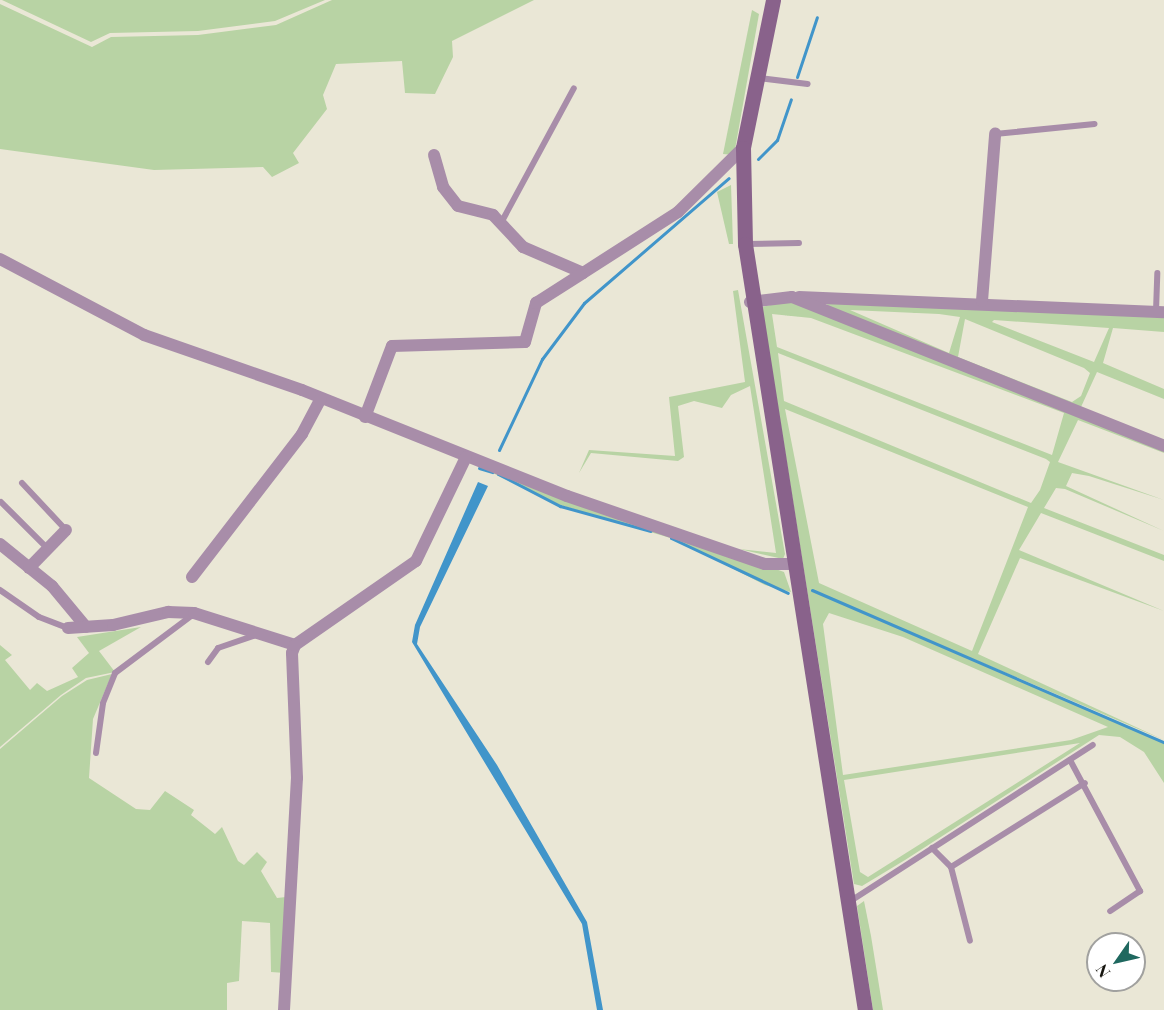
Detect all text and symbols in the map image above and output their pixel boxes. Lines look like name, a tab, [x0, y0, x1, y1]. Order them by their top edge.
north arrow	[1086, 932, 1146, 992]
text: N	[1090, 961, 1114, 982]

